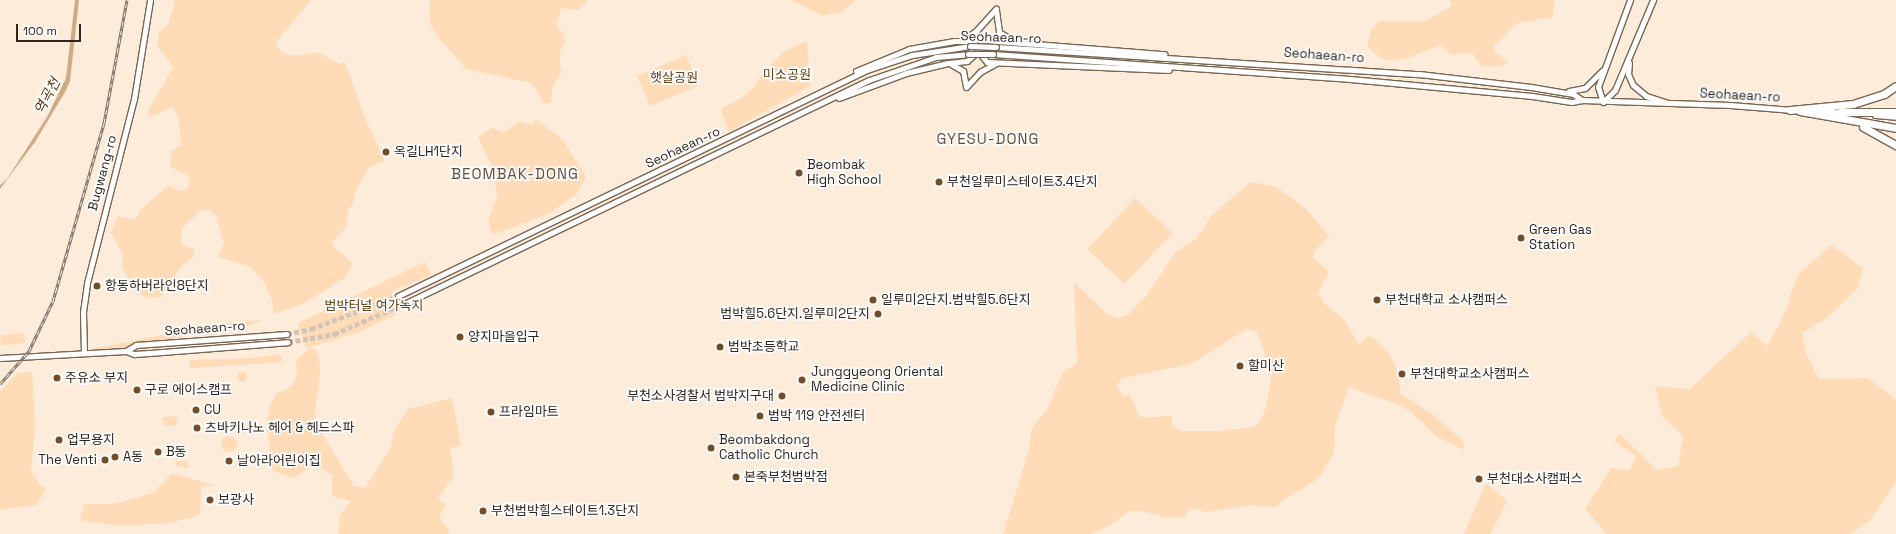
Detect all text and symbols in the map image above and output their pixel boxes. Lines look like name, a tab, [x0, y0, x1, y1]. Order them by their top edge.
scale bar	[18, 16, 83, 42]
text: 100 m	[23, 23, 57, 39]
street label: Seohaean-ro	[960, 29, 1042, 47]
street label: Seohaean-ro	[1283, 45, 1365, 67]
park label: 미소공원	[763, 67, 811, 83]
park label: 햇살공원	[650, 70, 698, 86]
water label: 역곡천	[31, 75, 63, 117]
street label: Seohaean-ro	[1699, 86, 1781, 106]
street label: Seohaean-ro	[643, 124, 723, 172]
district label: GYESU-DONG	[937, 130, 1039, 148]
street label: Bugwang-ro	[85, 134, 121, 212]
place label: 옥길LH1단지	[394, 144, 463, 160]
marker: 옥길LH1단지	[381, 147, 391, 157]
place label: Beombak High School	[807, 158, 881, 189]
district label: BEOMBAK-DONG	[451, 165, 579, 183]
marker: Beombak High School	[794, 168, 804, 178]
place label: 부천일루미스테이트3.4단지	[947, 174, 1098, 190]
marker: 부천일루미스테이트3.4단지	[934, 177, 944, 187]
place label: Green Gas Station	[1529, 223, 1592, 254]
marker: Green Gas Station	[1516, 233, 1526, 243]
place label: 항동하버라인8단지	[105, 278, 209, 294]
marker: 항동하버라인8단지	[92, 281, 102, 291]
place label: 일루미2단지.범박힐5.6단지	[881, 292, 1031, 308]
place label: 부천대학교 소사캠퍼스	[1385, 292, 1508, 308]
marker: 일루미2단지.범박힐5.6단지	[868, 295, 878, 305]
marker: 부천대학교 소사캠퍼스	[1372, 295, 1382, 305]
park label: 범박터널 여가녹지	[324, 298, 424, 314]
place label: 범박힐5.6단지.일루미2단지	[720, 306, 870, 322]
marker: 범박힐5.6단지.일루미2단지	[873, 309, 883, 319]
street label: Seohaean-ro	[164, 318, 246, 340]
place label: 양지마을입구	[468, 329, 540, 345]
marker: 양지마을입구	[455, 332, 465, 342]
place label: 범박초등학교	[728, 339, 800, 355]
marker: 범박초등학교	[715, 342, 725, 352]
place label: 할미산	[1248, 358, 1284, 374]
marker: 할미산	[1235, 361, 1245, 371]
place label: Junggyeong Oriental Medicine Clinic	[811, 365, 943, 396]
place label: 부천대학교소사캠퍼스	[1410, 366, 1530, 382]
marker: 부천대학교소사캠퍼스	[1397, 369, 1407, 379]
place label: 주유소 부지	[65, 370, 128, 386]
marker: 주유소 부지	[52, 373, 62, 383]
marker: Junggyeong Oriental Medicine Clinic	[796, 374, 808, 386]
place label: 구로 에이스캠프	[145, 382, 232, 398]
marker: 구로 에이스캠프	[132, 385, 142, 395]
place label: 부천소사경찰서 범박지구대	[627, 388, 774, 404]
marker: 부천소사경찰서 범박지구대	[777, 391, 787, 401]
place label: CU	[204, 402, 221, 418]
place label: 프라임마트	[499, 404, 559, 420]
marker: CU	[191, 405, 201, 415]
marker: 프라임마트	[486, 407, 496, 417]
place label: 범박 119 안전센터	[768, 408, 865, 424]
marker: 범박 119 안전센터	[755, 411, 765, 421]
place label: 츠바키나노 헤어 & 헤드스파	[205, 420, 354, 436]
marker: 츠바키나노 헤어 & 헤드스파	[192, 423, 202, 433]
place label: 업무용지	[67, 432, 115, 448]
place label: Beombakdong Catholic Church	[719, 433, 818, 464]
marker: 업무용지	[54, 435, 64, 445]
marker: Beombakdong Catholic Church	[706, 443, 716, 453]
place label: B동	[166, 444, 187, 460]
marker: B동	[153, 447, 163, 457]
place label: A동	[123, 449, 143, 465]
place label: The Venti	[38, 452, 97, 468]
marker: A동	[110, 452, 120, 462]
place label: 날아라어린이집	[237, 453, 321, 469]
marker: The Venti	[100, 455, 110, 465]
marker: 날아라어린이집	[224, 456, 234, 466]
place label: 본죽부천범박점	[744, 469, 828, 485]
place label: 부천대소사캠퍼스	[1487, 471, 1583, 487]
marker: 본죽부천범박점	[731, 472, 741, 482]
marker: 부천대소사캠퍼스	[1474, 474, 1484, 484]
place label: 보광사	[218, 492, 254, 508]
marker: 보광사	[205, 495, 215, 505]
place label: 부천범박힐스테이트1.3단지	[491, 503, 639, 519]
marker: 부천범박힐스테이트1.3단지	[478, 506, 488, 516]

